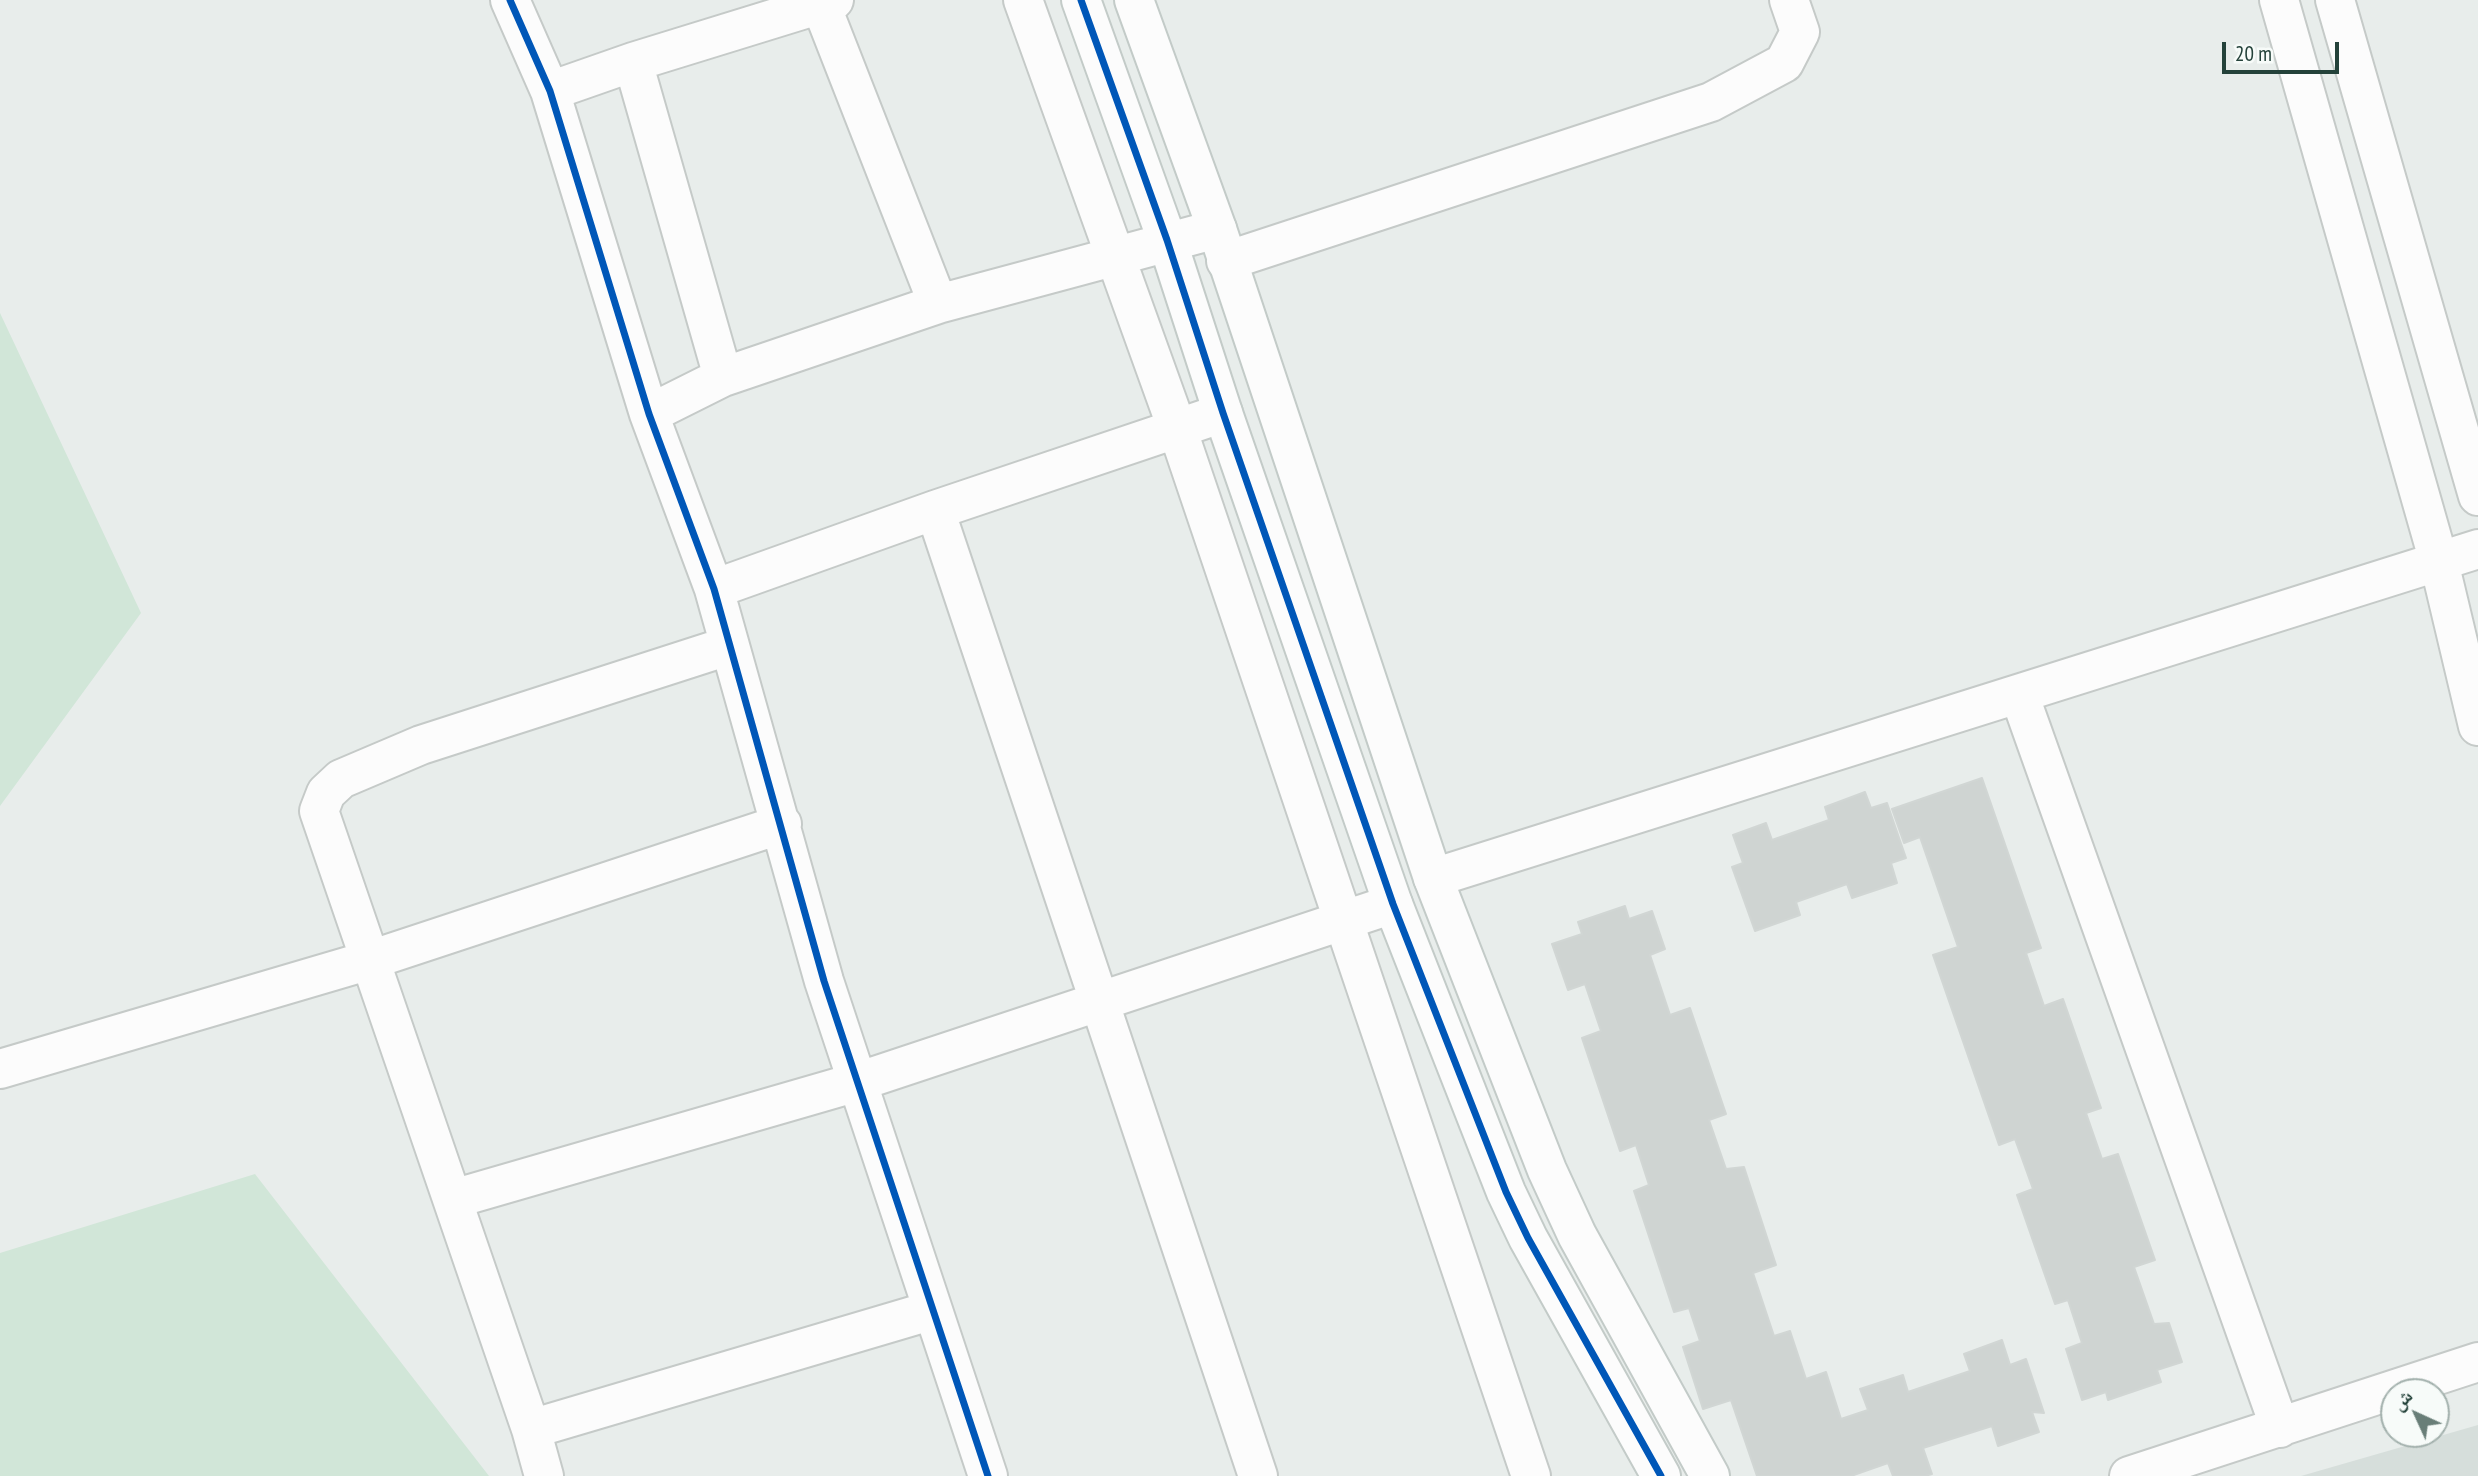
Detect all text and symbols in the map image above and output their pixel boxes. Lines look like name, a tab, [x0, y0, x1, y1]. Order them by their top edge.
scale bar	[2226, 28, 2343, 72]
text: 20 m	[2235, 40, 2272, 67]
north arrow	[2380, 1378, 2450, 1448]
text: ش	[2386, 1384, 2417, 1415]

